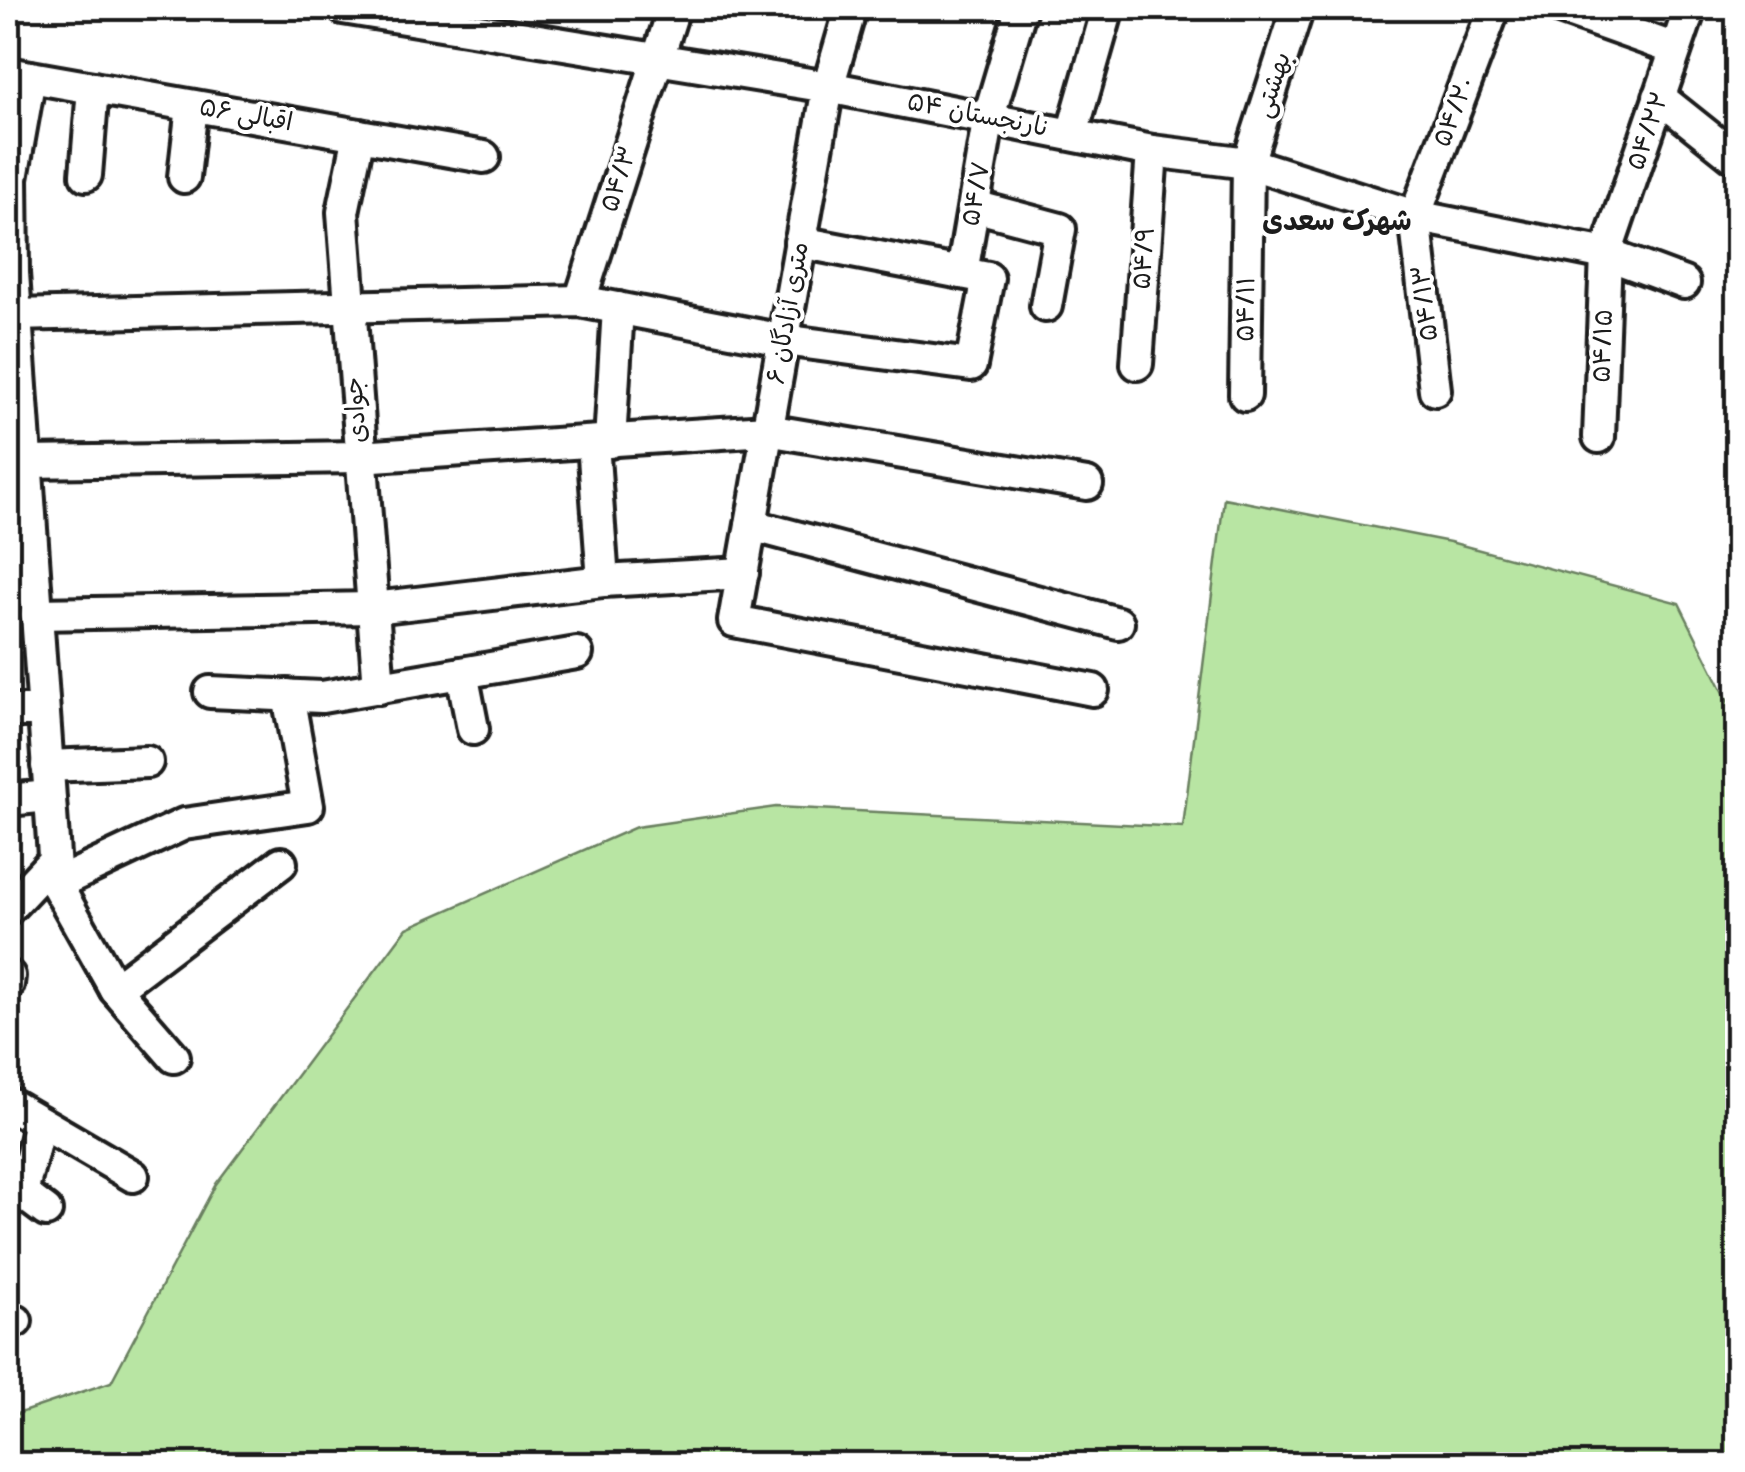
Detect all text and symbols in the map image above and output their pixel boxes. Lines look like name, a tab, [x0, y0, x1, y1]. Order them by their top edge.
street label: بهشتی	[1248, 48, 1298, 122]
street label: ۵۴/۲۰	[1427, 73, 1481, 151]
street label: نارنجستان ۵۴	[904, 86, 1052, 144]
street label: ۵۴/۲۲	[1620, 88, 1676, 174]
street label: اقبالی ۵۶	[197, 92, 295, 138]
street label: ۵۴/۳	[594, 142, 644, 216]
street label: ۵۴/۷	[955, 159, 997, 229]
district label: شهرک سعدی	[1262, 205, 1412, 238]
street label: ۵۴/۹	[1126, 225, 1162, 291]
street label: ۶ متری آزادگان	[760, 239, 816, 387]
street label: ۵۴/۱۳	[1405, 263, 1445, 343]
street label: ۵۴/۱۱	[1230, 276, 1262, 342]
street label: ۵۴/۱۵	[1586, 309, 1620, 383]
street label: جوادی	[338, 376, 374, 444]

